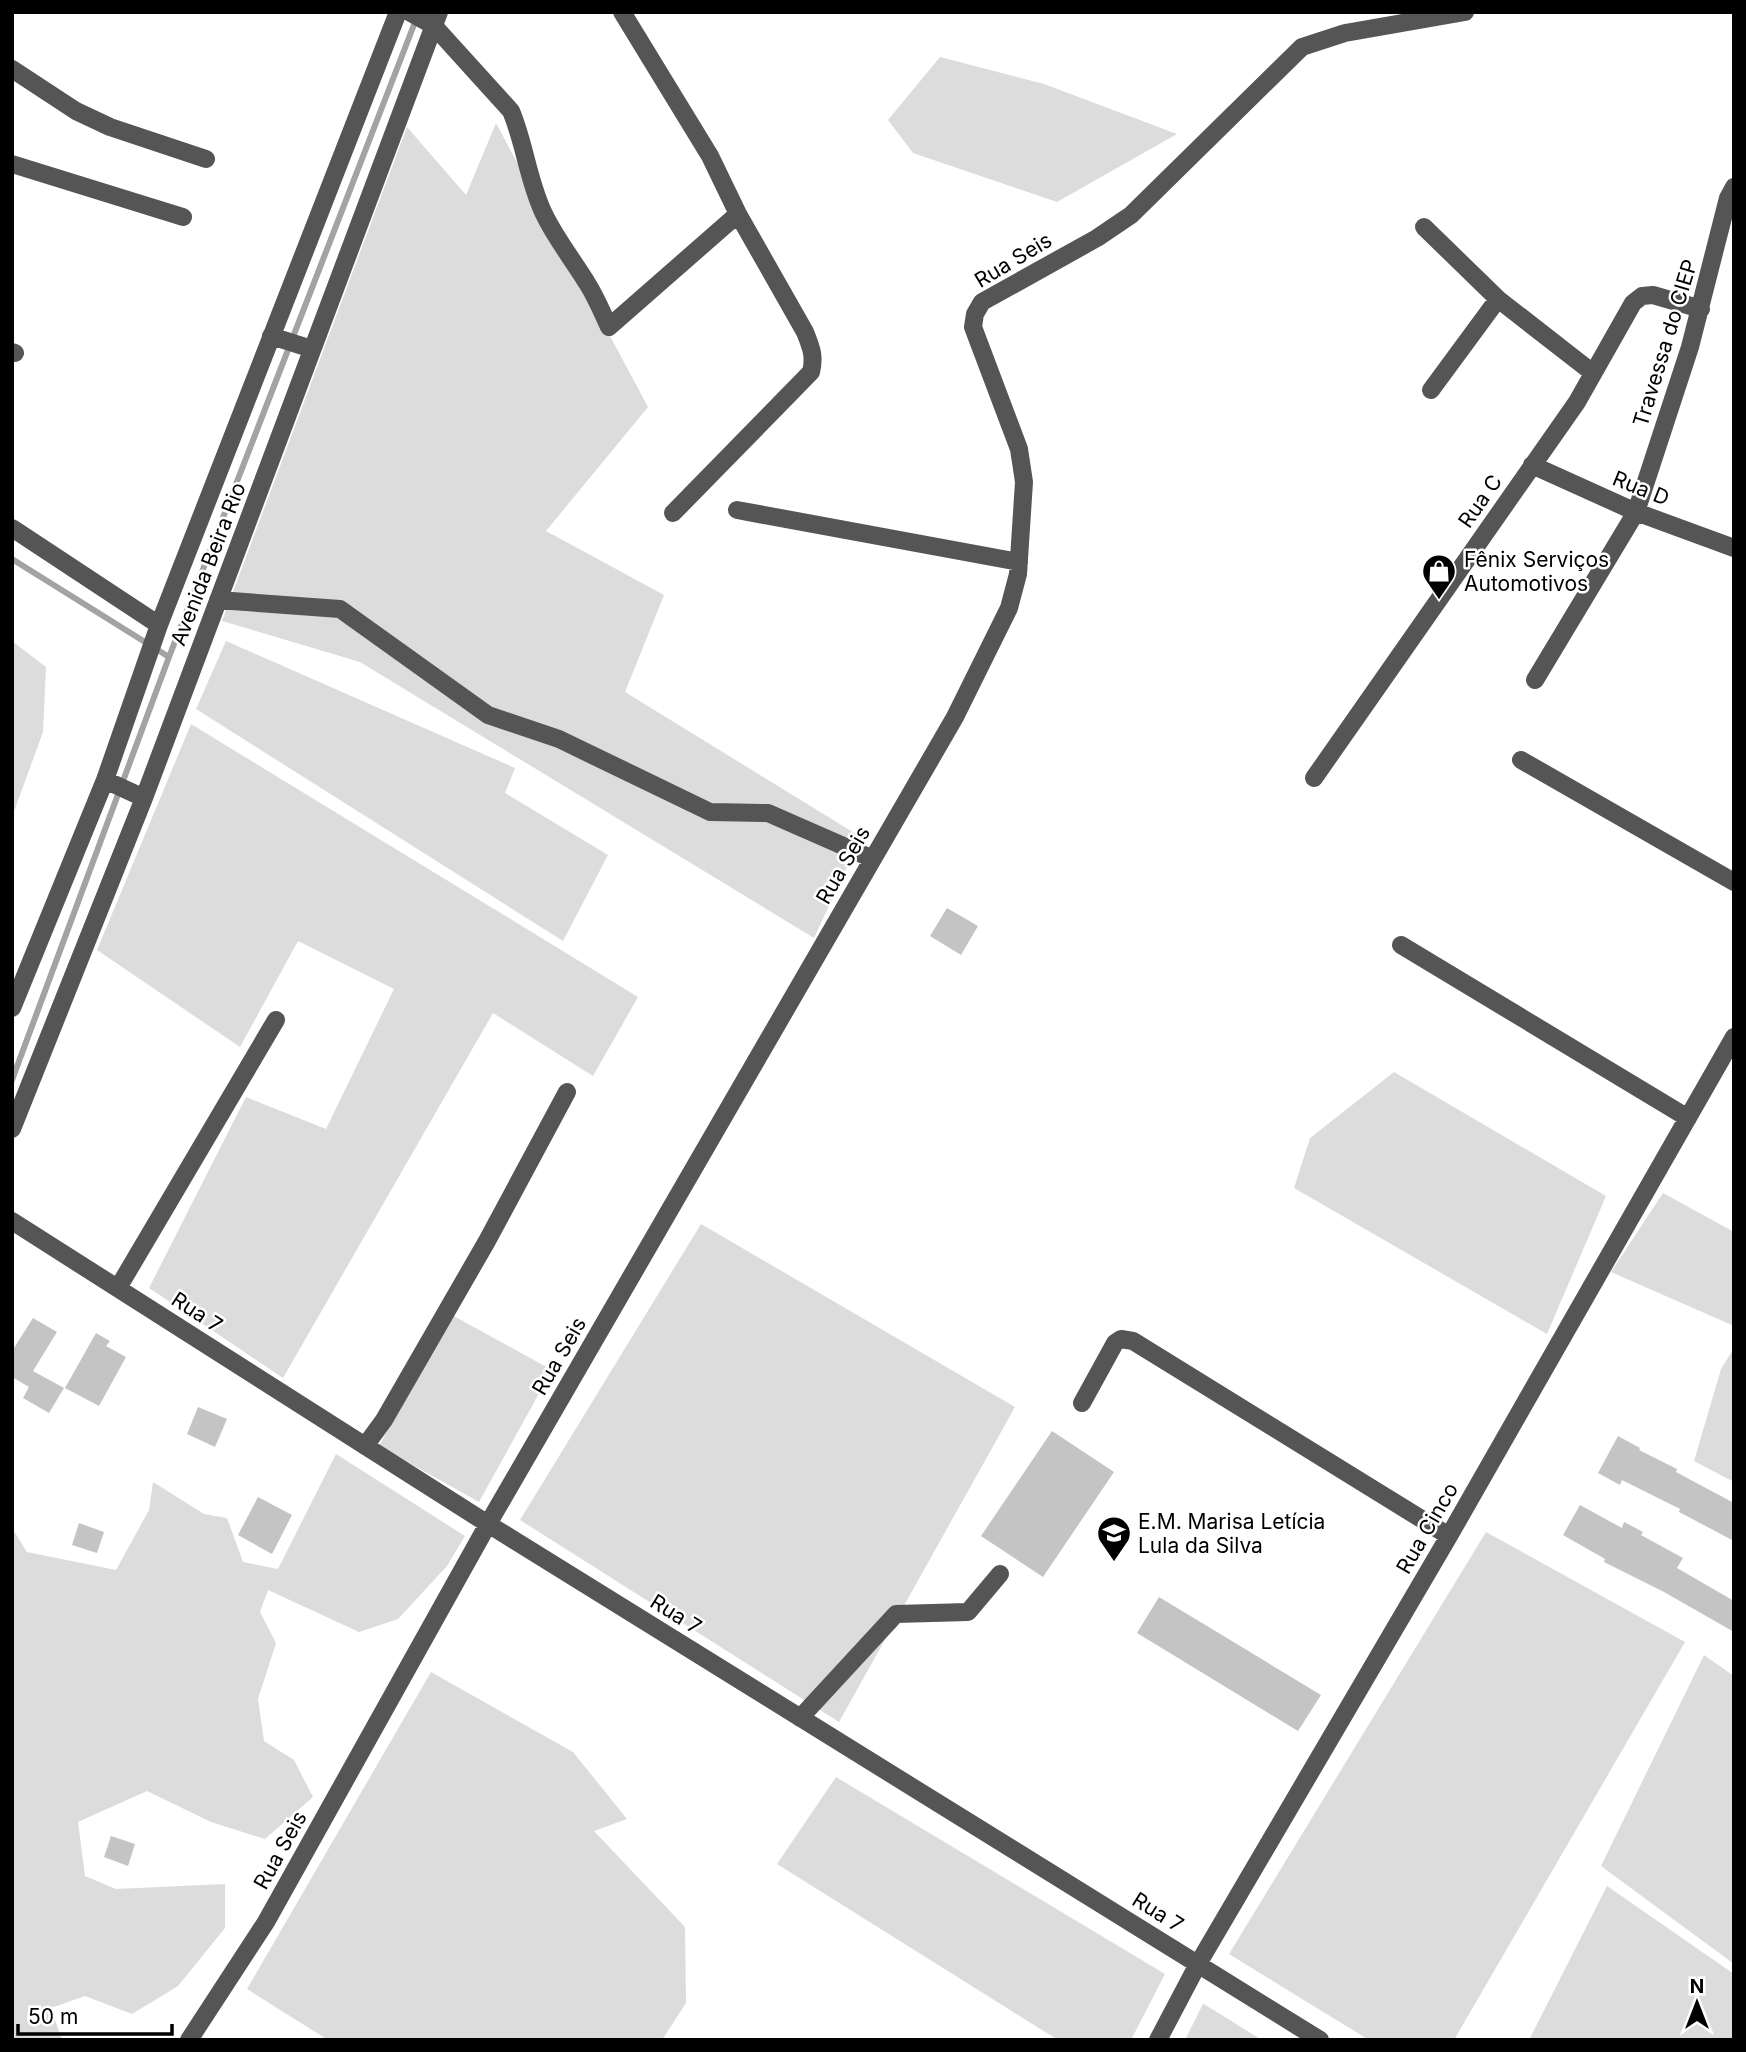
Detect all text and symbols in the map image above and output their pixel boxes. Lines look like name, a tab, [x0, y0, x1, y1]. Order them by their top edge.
street label: Rua Seis	[970, 227, 1056, 293]
street label: Travessa do CIEP	[1628, 256, 1702, 430]
street label: Rua D	[1609, 465, 1673, 511]
street label: Rua C	[1453, 470, 1507, 532]
street label: Avenida Beira Rio	[165, 479, 251, 649]
place label: Fênix Serviços Automotivos	[1464, 547, 1609, 596]
shop icon: Fênix Serviços Automotivos	[1420, 552, 1458, 601]
street label: Rua Seis	[811, 822, 875, 908]
street label: Rua 7	[167, 1286, 227, 1338]
street label: Rua Seis	[527, 1313, 591, 1399]
street label: Rua Cinco	[1391, 1478, 1463, 1578]
place label: E.M. Marisa Letícia Lula da Silva	[1138, 1509, 1325, 1558]
school or university icon: E.M. Marisa Letícia Lula da Silva	[1095, 1514, 1133, 1563]
street label: Rua 7	[646, 1589, 706, 1639]
street label: Rua Seis	[248, 1807, 312, 1893]
street label: Rua 7	[1128, 1887, 1188, 1937]
north arrow	[1662, 1968, 1732, 2038]
text: N	[1690, 1975, 1704, 1998]
scale bar	[18, 1993, 172, 2037]
text: 50 m	[28, 2004, 78, 2029]

